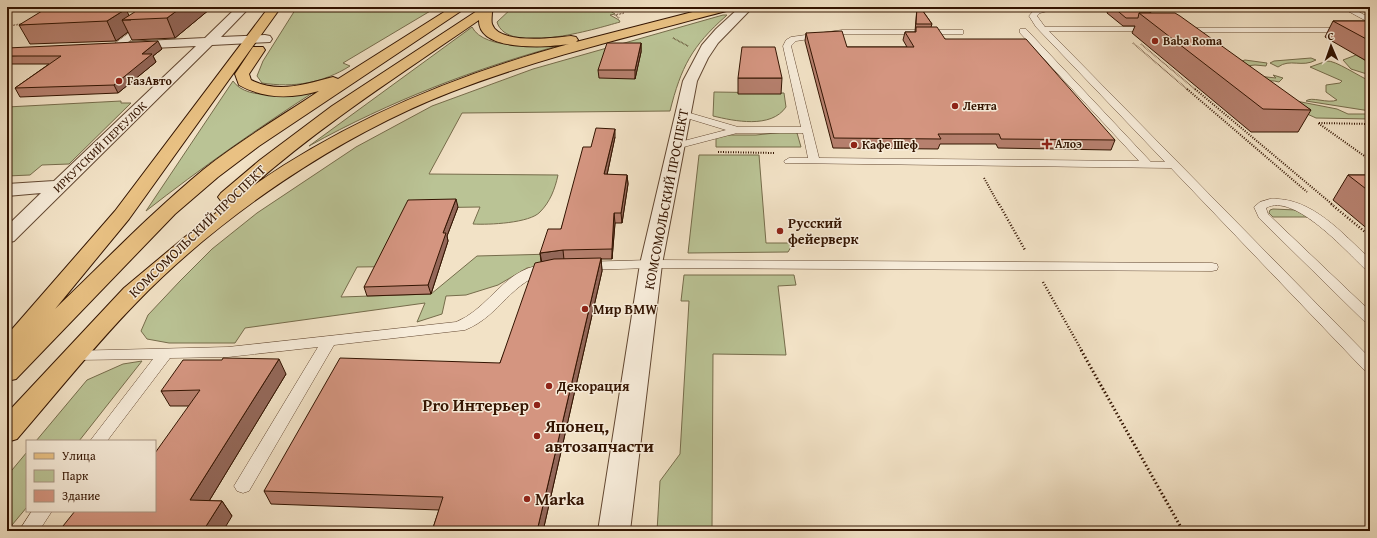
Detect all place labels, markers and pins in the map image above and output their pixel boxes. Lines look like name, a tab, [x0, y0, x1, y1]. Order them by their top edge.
place label: Baba Roma	[1163, 32, 1223, 49]
marker: Baba Roma	[1150, 36, 1160, 46]
place label: ГазАвто	[127, 72, 172, 89]
marker: ГазАвто	[114, 76, 124, 86]
place label: Лента	[963, 97, 998, 114]
marker: Лента	[950, 101, 960, 111]
place label: Алоэ	[1055, 135, 1082, 152]
place label: Кафе Шеф	[862, 136, 918, 153]
marker: Алоэ	[1042, 139, 1052, 149]
marker: Кафе Шеф	[849, 140, 859, 150]
place label: Русский фейерверк	[788, 213, 860, 249]
marker: Русский фейерверк	[775, 226, 785, 236]
place label: Мир BMW	[593, 299, 657, 319]
marker: Мир BMW	[580, 304, 590, 314]
place label: Декорация	[556, 376, 630, 396]
marker: Декорация	[544, 381, 554, 391]
place label: Pro Интерьер	[423, 392, 529, 417]
marker: Pro Интерьер	[532, 400, 542, 410]
place label: Японец, автозапчасти	[544, 413, 654, 458]
marker: Японец, автозапчасти	[532, 431, 542, 441]
place label: Marka	[535, 486, 585, 511]
marker: Marka	[522, 494, 532, 504]

